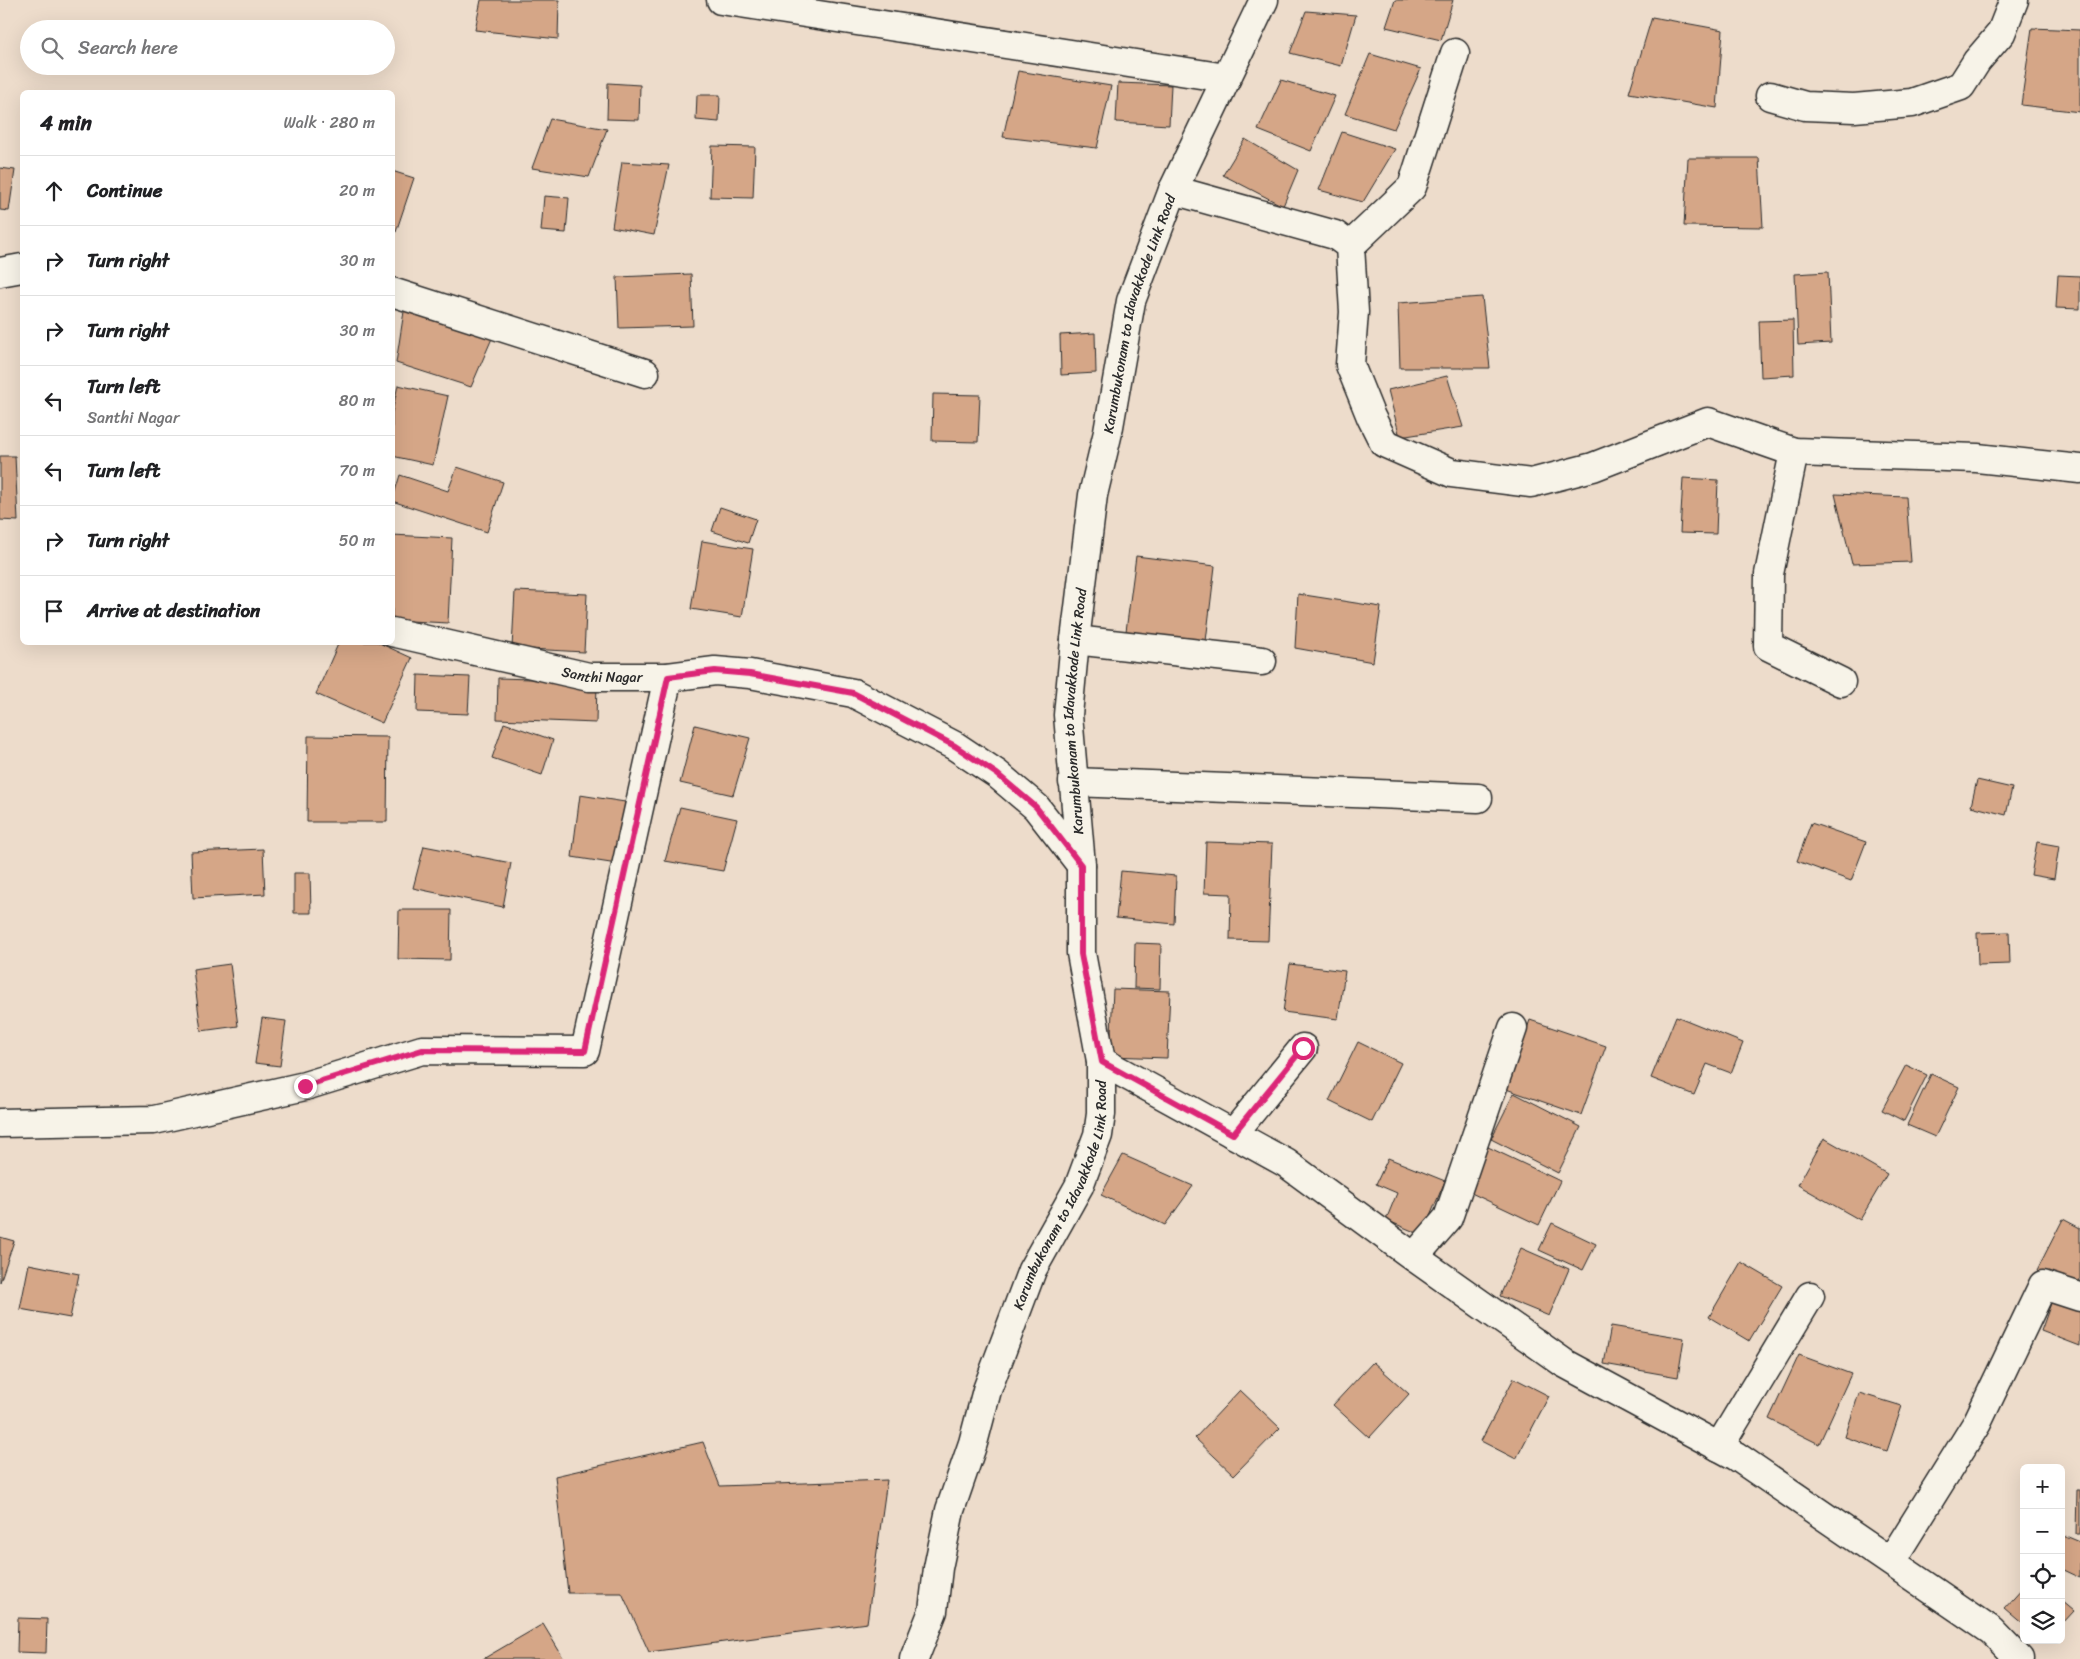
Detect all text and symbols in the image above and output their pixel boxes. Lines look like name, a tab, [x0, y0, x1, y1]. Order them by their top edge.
search box	[20, 20, 395, 75]
text: Search here	[78, 31, 178, 64]
icon: search	[38, 34, 66, 62]
text: 4 min	[40, 104, 92, 142]
text: Walk · 280 m	[284, 108, 375, 137]
text: Continue	[87, 174, 163, 207]
text: 20 m	[339, 176, 375, 205]
icon: ahead	[40, 177, 68, 205]
street label: Karumbukonam to Idavakkode Link Road	[1096, 189, 1184, 435]
text: Turn right	[87, 244, 169, 277]
text: 30 m	[340, 246, 375, 275]
icon: right	[40, 247, 68, 275]
text: Turn right	[87, 314, 169, 347]
text: 30 m	[340, 316, 375, 345]
icon: right	[40, 317, 68, 345]
text: Turn left	[87, 370, 160, 403]
text: 80 m	[339, 386, 375, 415]
icon: left	[40, 387, 68, 415]
text: Santhi Nagar	[87, 403, 179, 432]
text: Turn left	[87, 454, 160, 487]
text: 70 m	[339, 456, 375, 485]
icon: left	[40, 457, 68, 485]
text: Turn right	[87, 524, 169, 557]
text: 50 m	[339, 526, 375, 555]
icon: right	[40, 527, 68, 555]
street label: Karumbukonam to Idavakkode Link Road	[1056, 585, 1095, 835]
text: Arrive at destination	[87, 594, 260, 627]
icon: arrive	[40, 597, 68, 625]
street label: Santhi Nagar	[559, 659, 644, 690]
route start	[1292, 1037, 1315, 1060]
route end	[294, 1075, 317, 1098]
street label: Karumbukonam to Idavakkode Link Road	[1006, 1079, 1114, 1313]
map controls	[2020, 1464, 2065, 1644]
button: +	[2020, 1464, 2065, 1509]
button: −	[2020, 1509, 2065, 1554]
button: locate	[2020, 1554, 2065, 1599]
button: layers	[2020, 1599, 2065, 1644]

